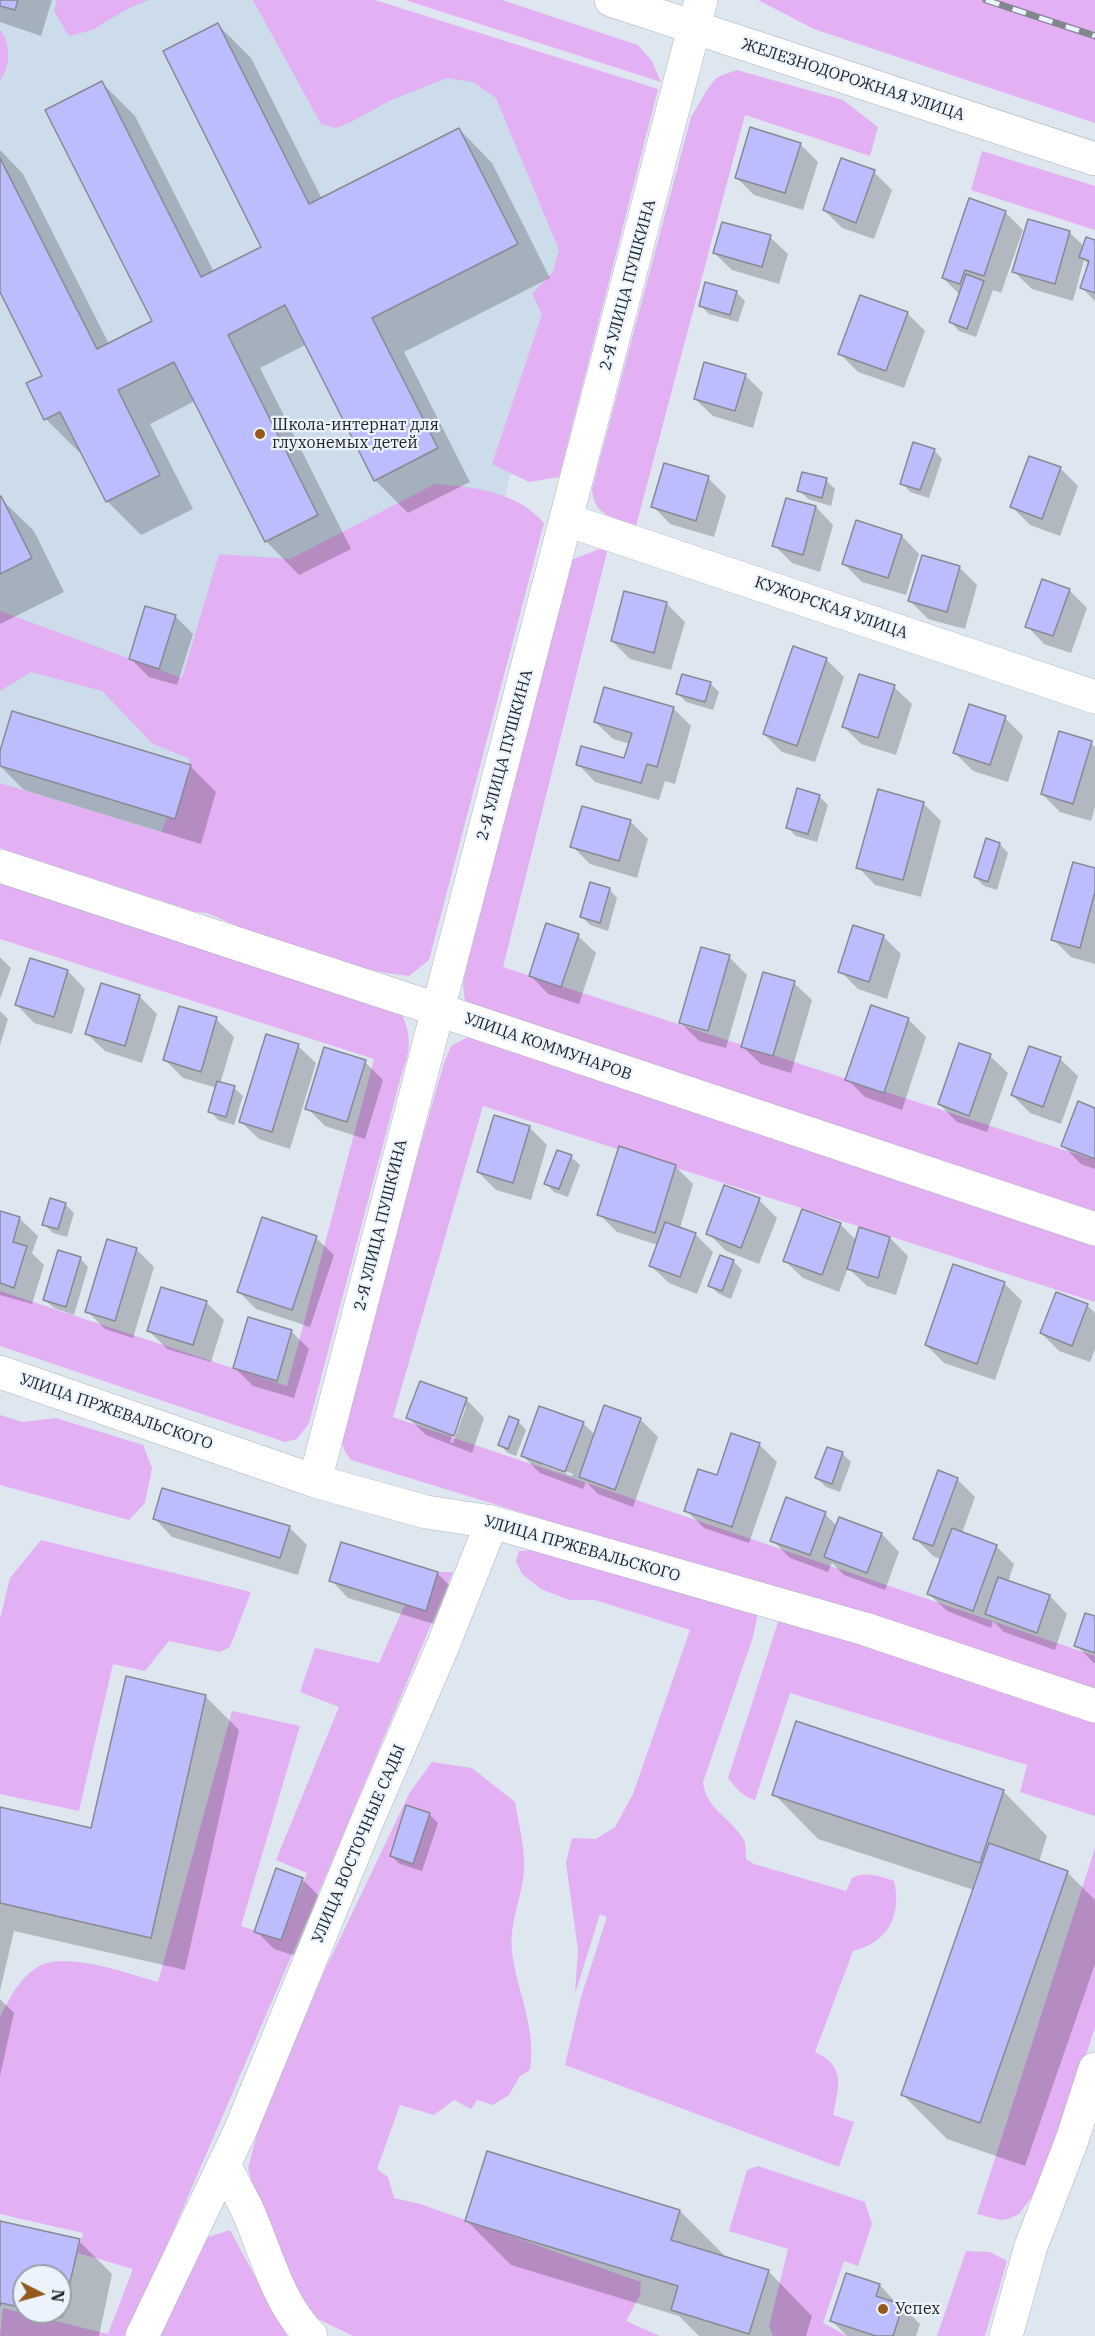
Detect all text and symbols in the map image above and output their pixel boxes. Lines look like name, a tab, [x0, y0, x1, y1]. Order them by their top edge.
street label: ЖЕЛЕЗНОДОРОЖНАЯ УЛИЦА	[739, 35, 967, 125]
street label: 2-Я УЛИЦА ПУШКИНА	[596, 198, 660, 372]
place label: Школа-интернат для глухонемых детей	[272, 415, 439, 453]
marker: Школа-интернат для глухонемых детей	[253, 427, 267, 441]
street label: КУЖОРСКАЯ УЛИЦА	[752, 573, 910, 643]
street label: 2-Я УЛИЦА ПУШКИНА	[473, 668, 537, 842]
street label: УЛИЦА КОММУНАРОВ	[462, 1009, 634, 1085]
street label: 2-Я УЛИЦА ПУШКИНА	[350, 1137, 412, 1313]
street label: УЛИЦА ПРЖЕВАЛЬСКОГО	[17, 1370, 215, 1454]
street label: УЛИЦА ПРЖЕВАЛЬСКОГО	[482, 1512, 682, 1586]
street label: УЛИЦА ВОСТОЧНЫЕ САДЫ	[308, 1742, 410, 1946]
north arrow	[12, 2264, 72, 2324]
text: N	[47, 2288, 69, 2303]
place label: Успех	[895, 2299, 940, 2319]
marker: Успех	[876, 2302, 890, 2316]

